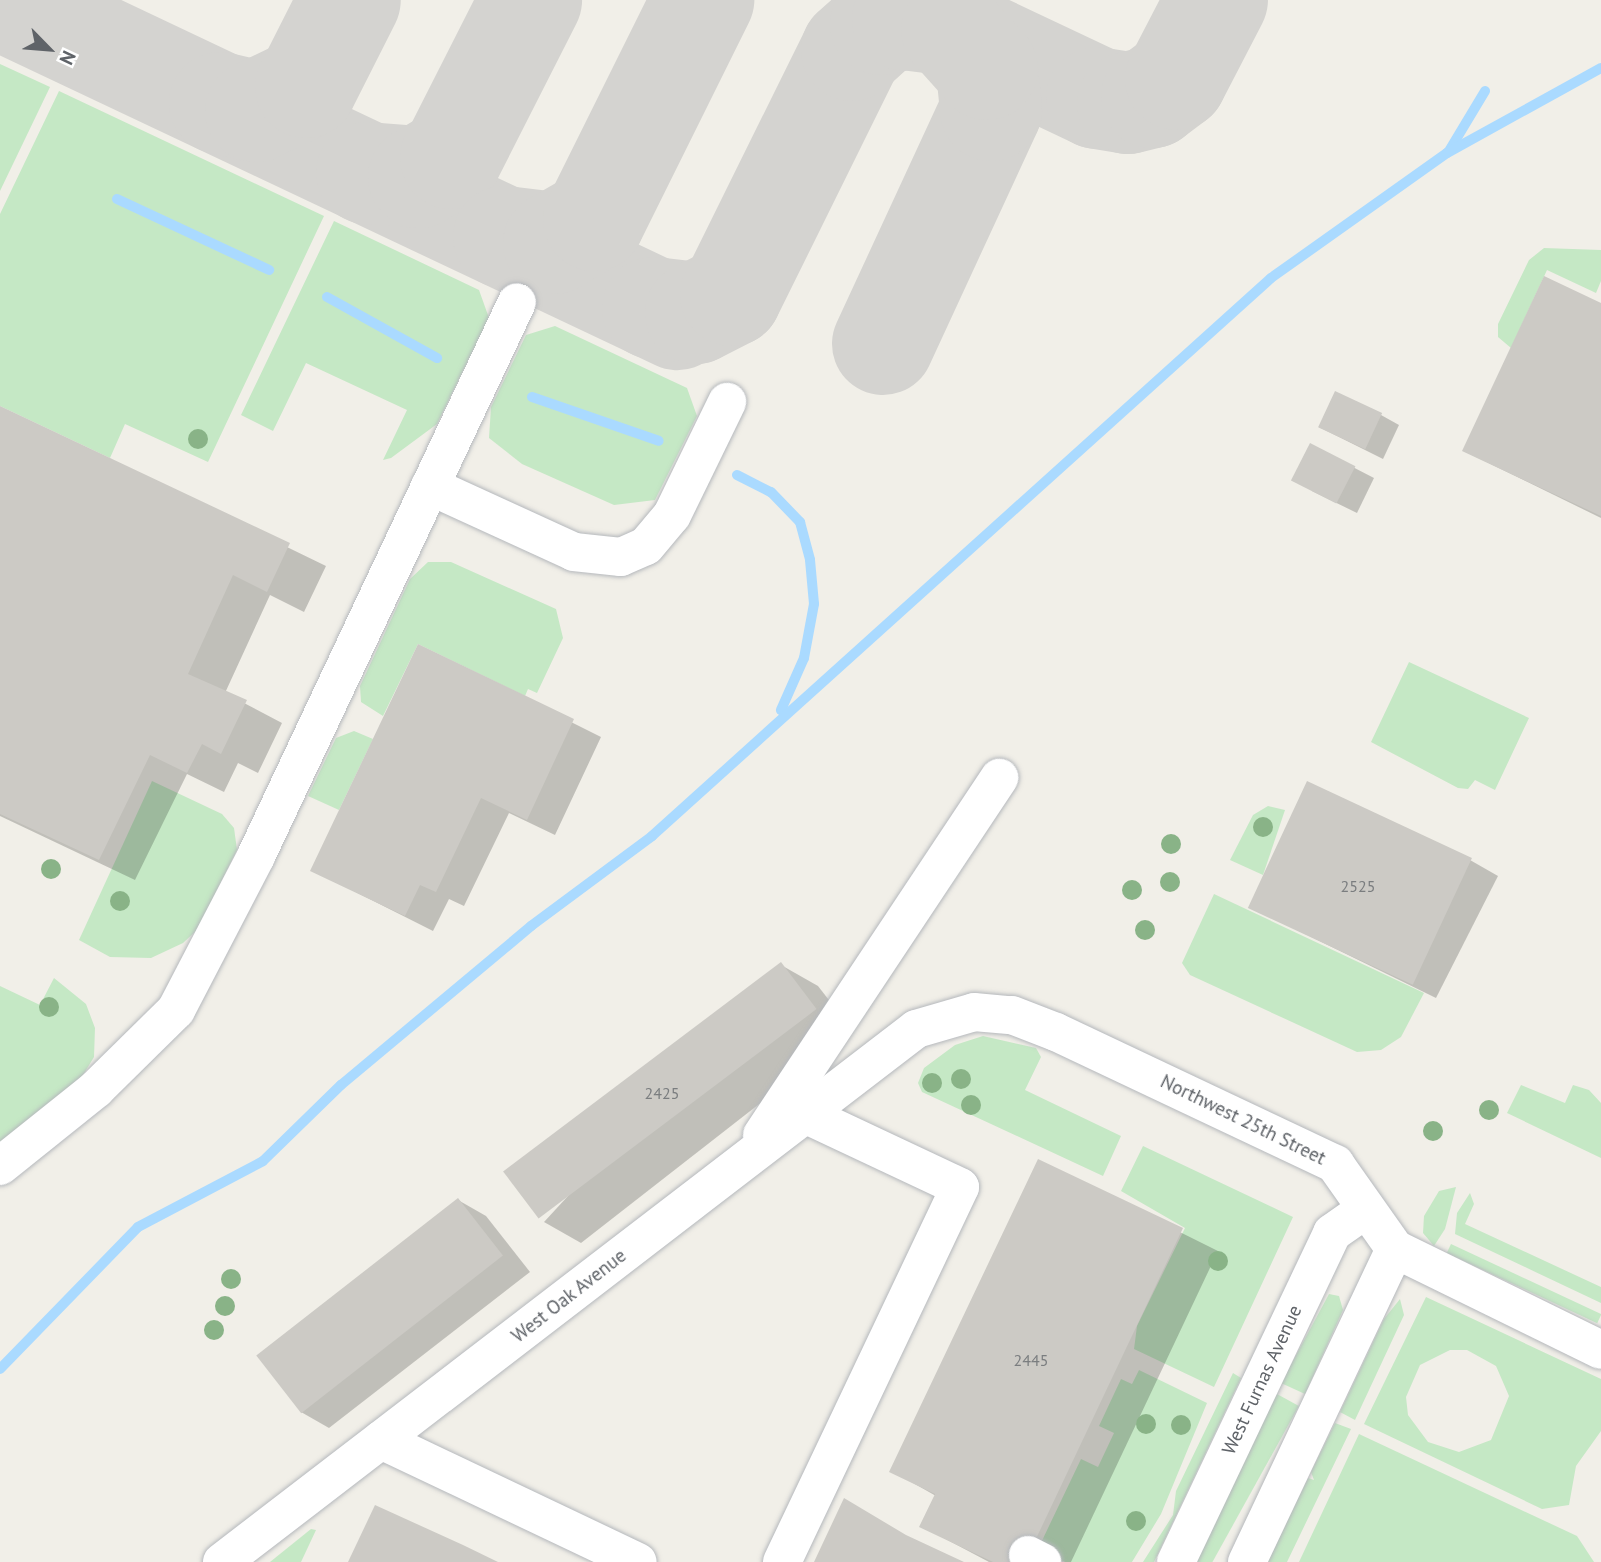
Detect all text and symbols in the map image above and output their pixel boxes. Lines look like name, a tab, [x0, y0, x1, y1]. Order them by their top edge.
north arrow	[14, 14, 84, 84]
text: N	[55, 47, 82, 69]
house number: 2525	[1341, 876, 1375, 896]
street label: Northwest 25th Street	[1157, 1070, 1329, 1170]
house number: 2425	[645, 1083, 679, 1103]
street label: West Oak Avenue	[507, 1244, 631, 1348]
street label: West Furnas Avenue	[1217, 1301, 1307, 1459]
house number: 2445	[1014, 1350, 1048, 1370]

